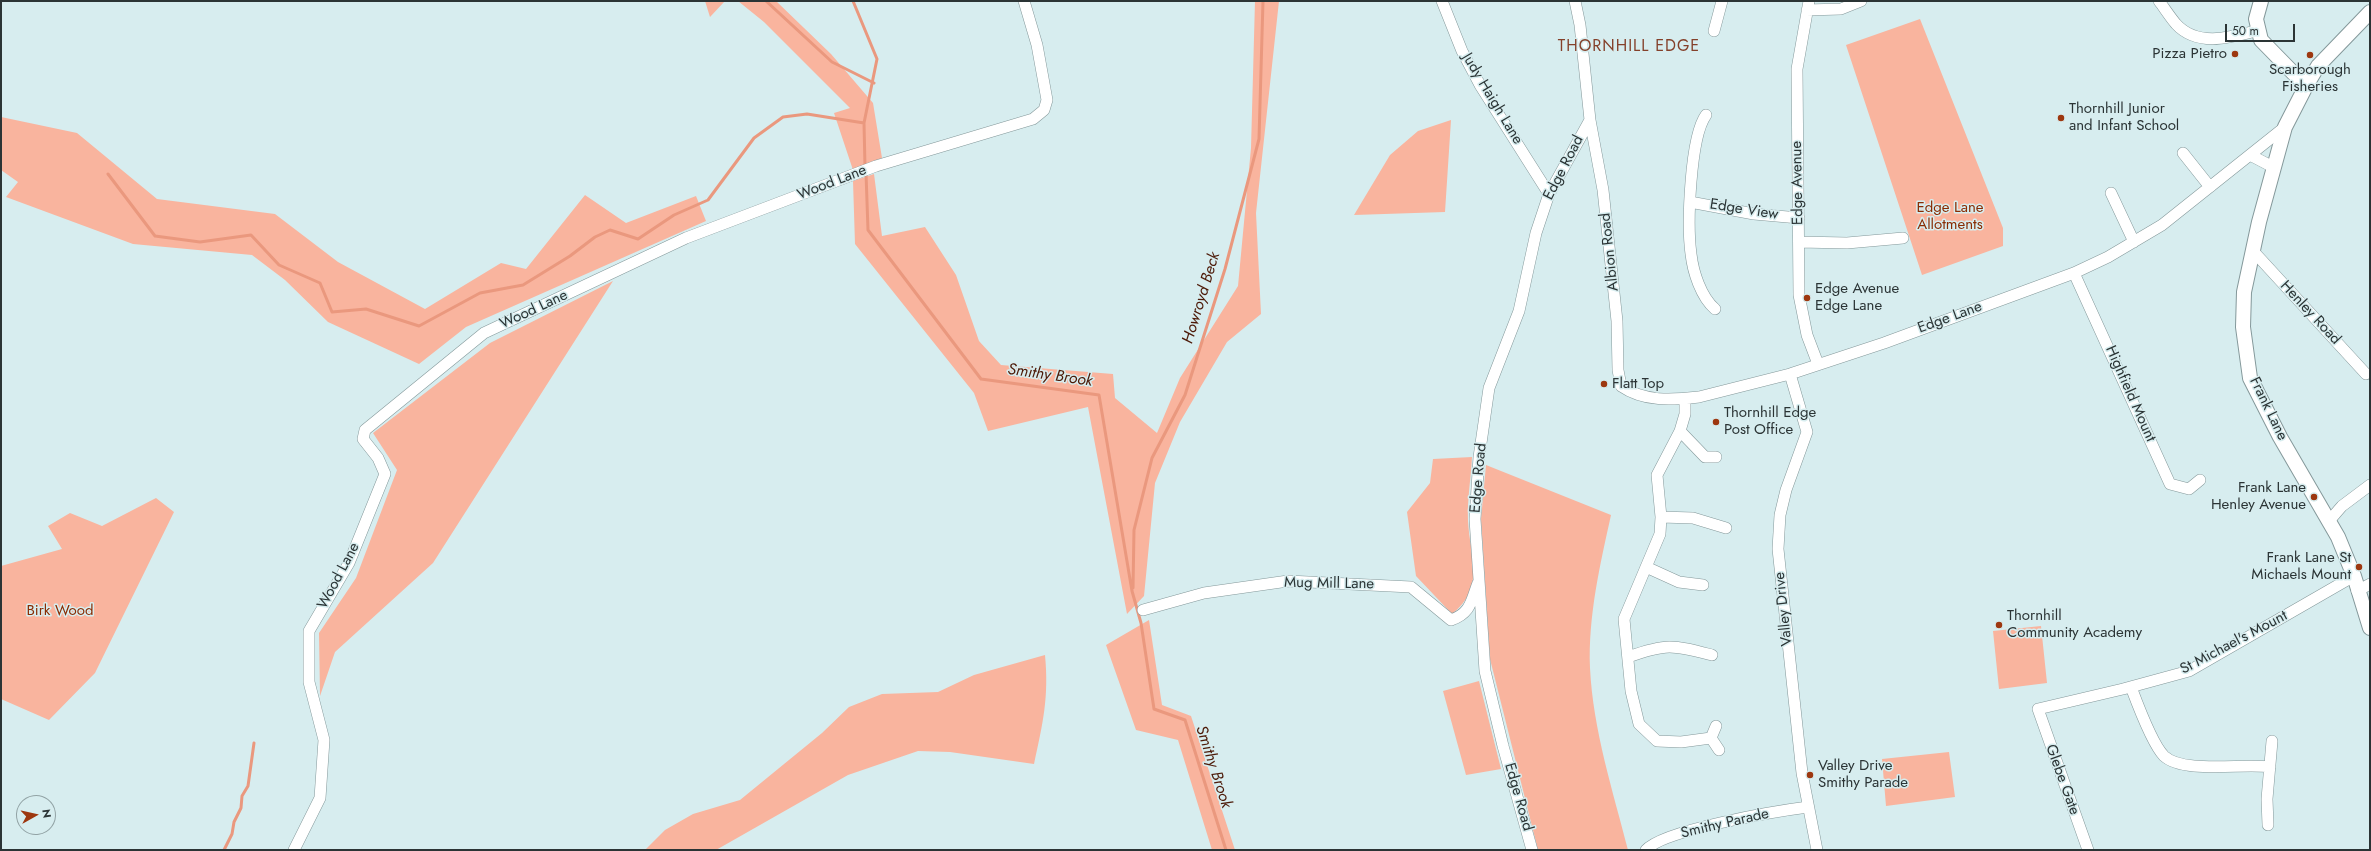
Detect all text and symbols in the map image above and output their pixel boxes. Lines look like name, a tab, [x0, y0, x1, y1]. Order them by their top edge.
scale bar	[2227, 16, 2297, 42]
text: 50 m	[2232, 22, 2259, 40]
district label: THORNHILL EDGE	[1558, 37, 1700, 57]
place label: Pizza Pietro	[2152, 45, 2227, 63]
marker: Pizza Pietro	[2230, 49, 2240, 59]
street label: Judy Haigh Lane	[1458, 50, 1526, 148]
marker: Scarborough Fisheries	[2305, 50, 2315, 60]
place label: Scarborough Fisheries	[2269, 61, 2351, 96]
place label: Thornhill Junior and Infant School	[2069, 100, 2179, 135]
marker: Thornhill Junior and Infant School	[2056, 113, 2066, 123]
street label: Edge Road	[1540, 133, 1588, 203]
street label: Edge Avenue	[1788, 141, 1808, 225]
street label: Wood Lane	[795, 162, 869, 204]
street label: Edge View	[1708, 196, 1780, 224]
park label: Edge Lane Allotments	[1916, 199, 1984, 234]
street label: Albion Road	[1597, 212, 1623, 292]
water label: Howroyd Beck	[1179, 250, 1225, 346]
street label: Henley Road	[2276, 277, 2344, 349]
place label: Edge Avenue Edge Lane	[1815, 280, 1899, 315]
street label: Wood Lane	[497, 286, 571, 334]
marker: Edge Avenue Edge Lane	[1802, 293, 1812, 303]
street label: Edge Lane	[1915, 298, 1985, 338]
street label: Highfield Mount	[2101, 343, 2159, 445]
water label: Smithy Brook	[1006, 361, 1094, 391]
street label: Frank Lane	[2245, 374, 2291, 444]
place label: Flatt Top	[1612, 375, 1664, 393]
marker: Flatt Top	[1599, 379, 1609, 389]
place label: Thornhill Edge Post Office	[1724, 404, 1816, 439]
marker: Thornhill Edge Post Office	[1711, 417, 1721, 427]
street label: Edge Road	[1467, 442, 1491, 514]
place label: Frank Lane Henley Avenue	[2211, 479, 2306, 514]
marker: Frank Lane Henley Avenue	[2309, 492, 2319, 502]
street label: Wood Lane	[314, 540, 364, 612]
place label: Frank Lane St Michaels Mount	[2251, 549, 2351, 584]
marker: Frank Lane St Michaels Mount	[2354, 562, 2364, 572]
street label: Valley Drive	[1771, 571, 1797, 647]
street label: Mug Mill Lane	[1284, 574, 1374, 594]
park label: Birk Wood	[26, 602, 94, 620]
place label: Thornhill Community Academy	[2007, 607, 2142, 642]
street label: St Michael's Mount	[2177, 607, 2291, 679]
marker: Thornhill Community Academy	[1994, 620, 2004, 630]
water label: Smithy Brook	[1191, 723, 1235, 811]
street label: Glebe Gate	[2041, 742, 2083, 818]
place label: Valley Drive Smithy Parade	[1818, 757, 1908, 792]
street label: Edge Road	[1500, 761, 1536, 833]
marker: Valley Drive Smithy Parade	[1805, 770, 1815, 780]
north arrow	[16, 795, 56, 835]
street label: Smithy Parade	[1679, 805, 1771, 843]
text: N	[38, 808, 55, 819]

